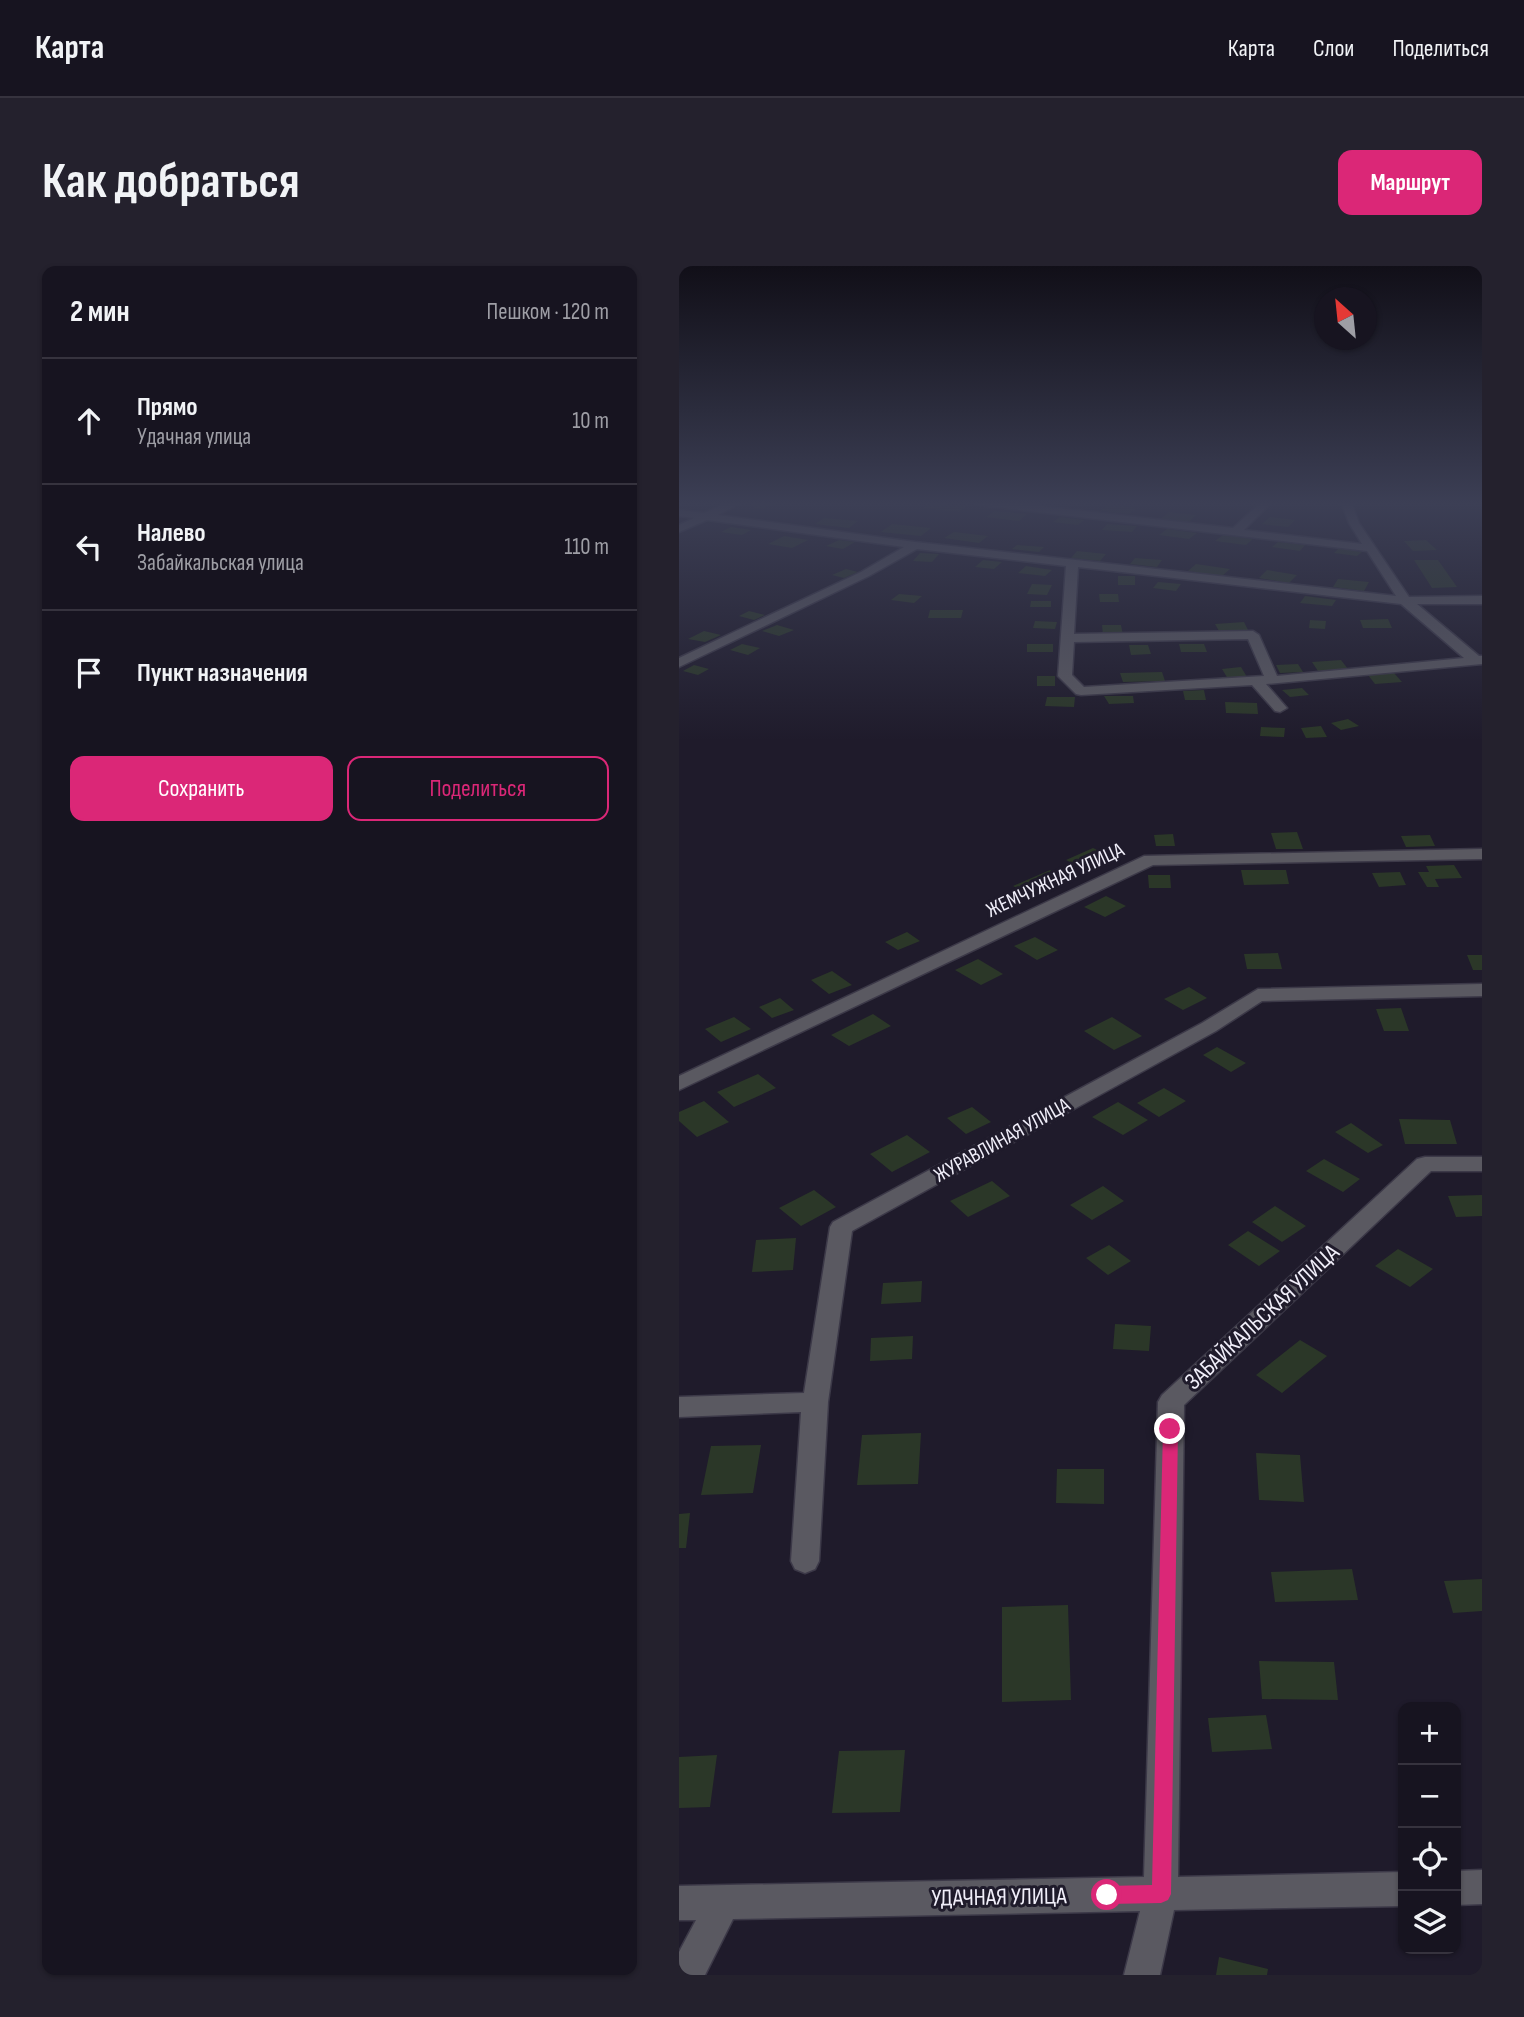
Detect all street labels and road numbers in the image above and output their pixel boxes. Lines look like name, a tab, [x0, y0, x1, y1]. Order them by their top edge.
street label: ЖЕМЧУЖНАЯ УЛИЦА	[982, 837, 1129, 923]
street label: ЖУРАВЛИНАЯ УЛИЦА	[930, 1092, 1075, 1188]
street label: ЗАБАЙКАЛЬСКАЯ УЛИЦА	[1179, 1238, 1346, 1396]
street label: УДАЧНАЯ УЛИЦА	[931, 1881, 1068, 1913]

